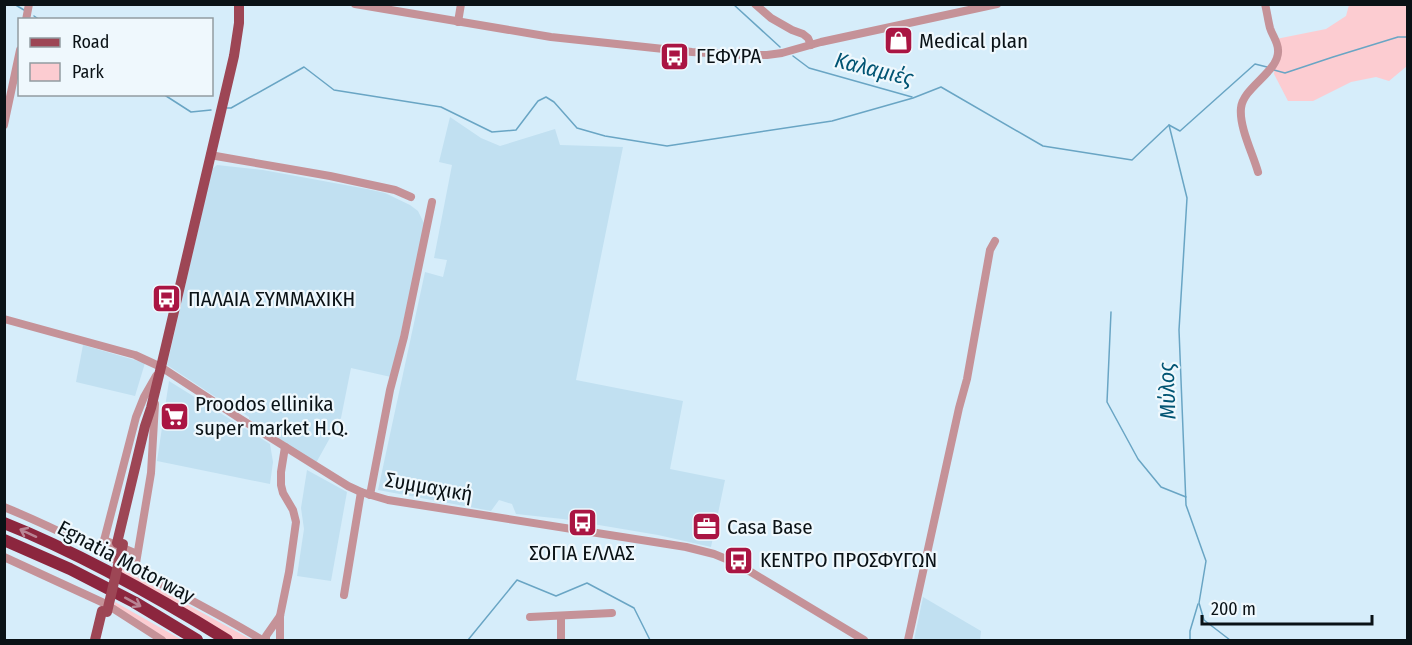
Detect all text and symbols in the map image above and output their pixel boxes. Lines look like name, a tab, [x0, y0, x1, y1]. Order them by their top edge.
legend	[18, 18, 213, 96]
shop icon: Medical plan	[882, 25, 914, 57]
place label: Medical plan	[919, 28, 1028, 54]
text: Road	[72, 31, 109, 53]
bus stop icon: ΓΕΦΥΡΑ	[659, 40, 691, 72]
place label: ΓΕΦΥΡΑ	[696, 43, 761, 69]
water label: Καλαμιές	[832, 46, 917, 92]
text: Park	[72, 61, 105, 83]
bus stop icon: ΠΑΛΑΙΑ ΣΥΜΜΑΧΙΚΗ	[151, 283, 183, 315]
place label: ΠΑΛΑΙΑ ΣΥΜΜΑΧΙΚΗ	[188, 286, 355, 312]
water label: Μύλος	[1152, 361, 1181, 420]
place label: Proodos ellinika super market H.Q.	[195, 391, 348, 441]
supermarket icon: Proodos ellinika super market H.Q.	[158, 400, 190, 432]
street label: Συμμαχική	[383, 467, 475, 507]
bus stop icon: ΣΟΓΙΑ ΕΛΛΑΣ	[566, 506, 598, 538]
office icon: Casa Base	[690, 511, 722, 543]
place label: Casa Base	[727, 514, 813, 540]
street label: Egnatia Motorway	[53, 515, 200, 609]
one-way arrow	[20, 527, 38, 539]
place label: ΣΟΓΙΑ ΕΛΛΑΣ	[529, 540, 635, 566]
bus stop icon: ΚΕΝΤΡΟ ΠΡΟΣΦΥΓΩΝ	[723, 544, 755, 576]
place label: ΚΕΝΤΡΟ ΠΡΟΣΦΥΓΩΝ	[760, 547, 937, 573]
scale bar	[1202, 588, 1372, 626]
one-way arrow	[123, 597, 141, 608]
text: 200 m	[1211, 598, 1256, 620]

